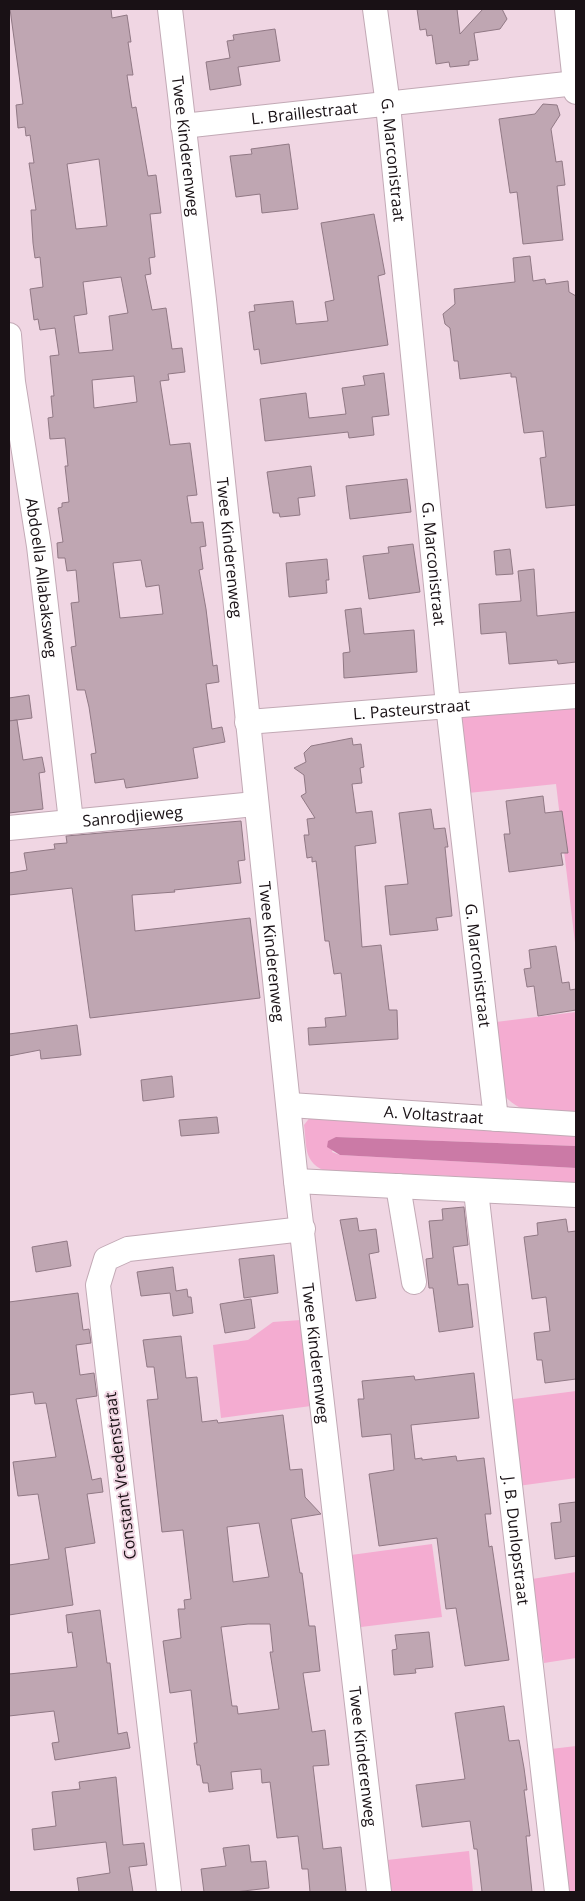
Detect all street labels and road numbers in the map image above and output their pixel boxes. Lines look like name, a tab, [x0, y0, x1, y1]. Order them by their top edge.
street label: Twee Kinderenweg	[167, 75, 205, 218]
street label: L. Braillestraat	[250, 96, 359, 129]
street label: G. Marconistraat	[376, 97, 411, 223]
street label: Twee Kinderenweg	[212, 476, 248, 619]
street label: Abdoella Allabaksweg	[20, 496, 63, 659]
street label: G. Marconistraat	[417, 501, 451, 627]
street label: L. Pasteurstraat	[352, 693, 471, 725]
street label: Sanrodjieweg	[81, 800, 184, 832]
street label: Twee Kinderenweg	[254, 880, 290, 1023]
street label: G. Marconistraat	[460, 902, 496, 1029]
street label: A. Voltastraat	[383, 1100, 484, 1129]
street label: Twee Kinderenweg	[297, 1282, 335, 1425]
street label: Constant Vredenstraat	[99, 1391, 141, 1561]
street label: J. B. Dunlopstraat	[498, 1473, 535, 1607]
street label: Twee Kinderenweg	[344, 1685, 382, 1828]

